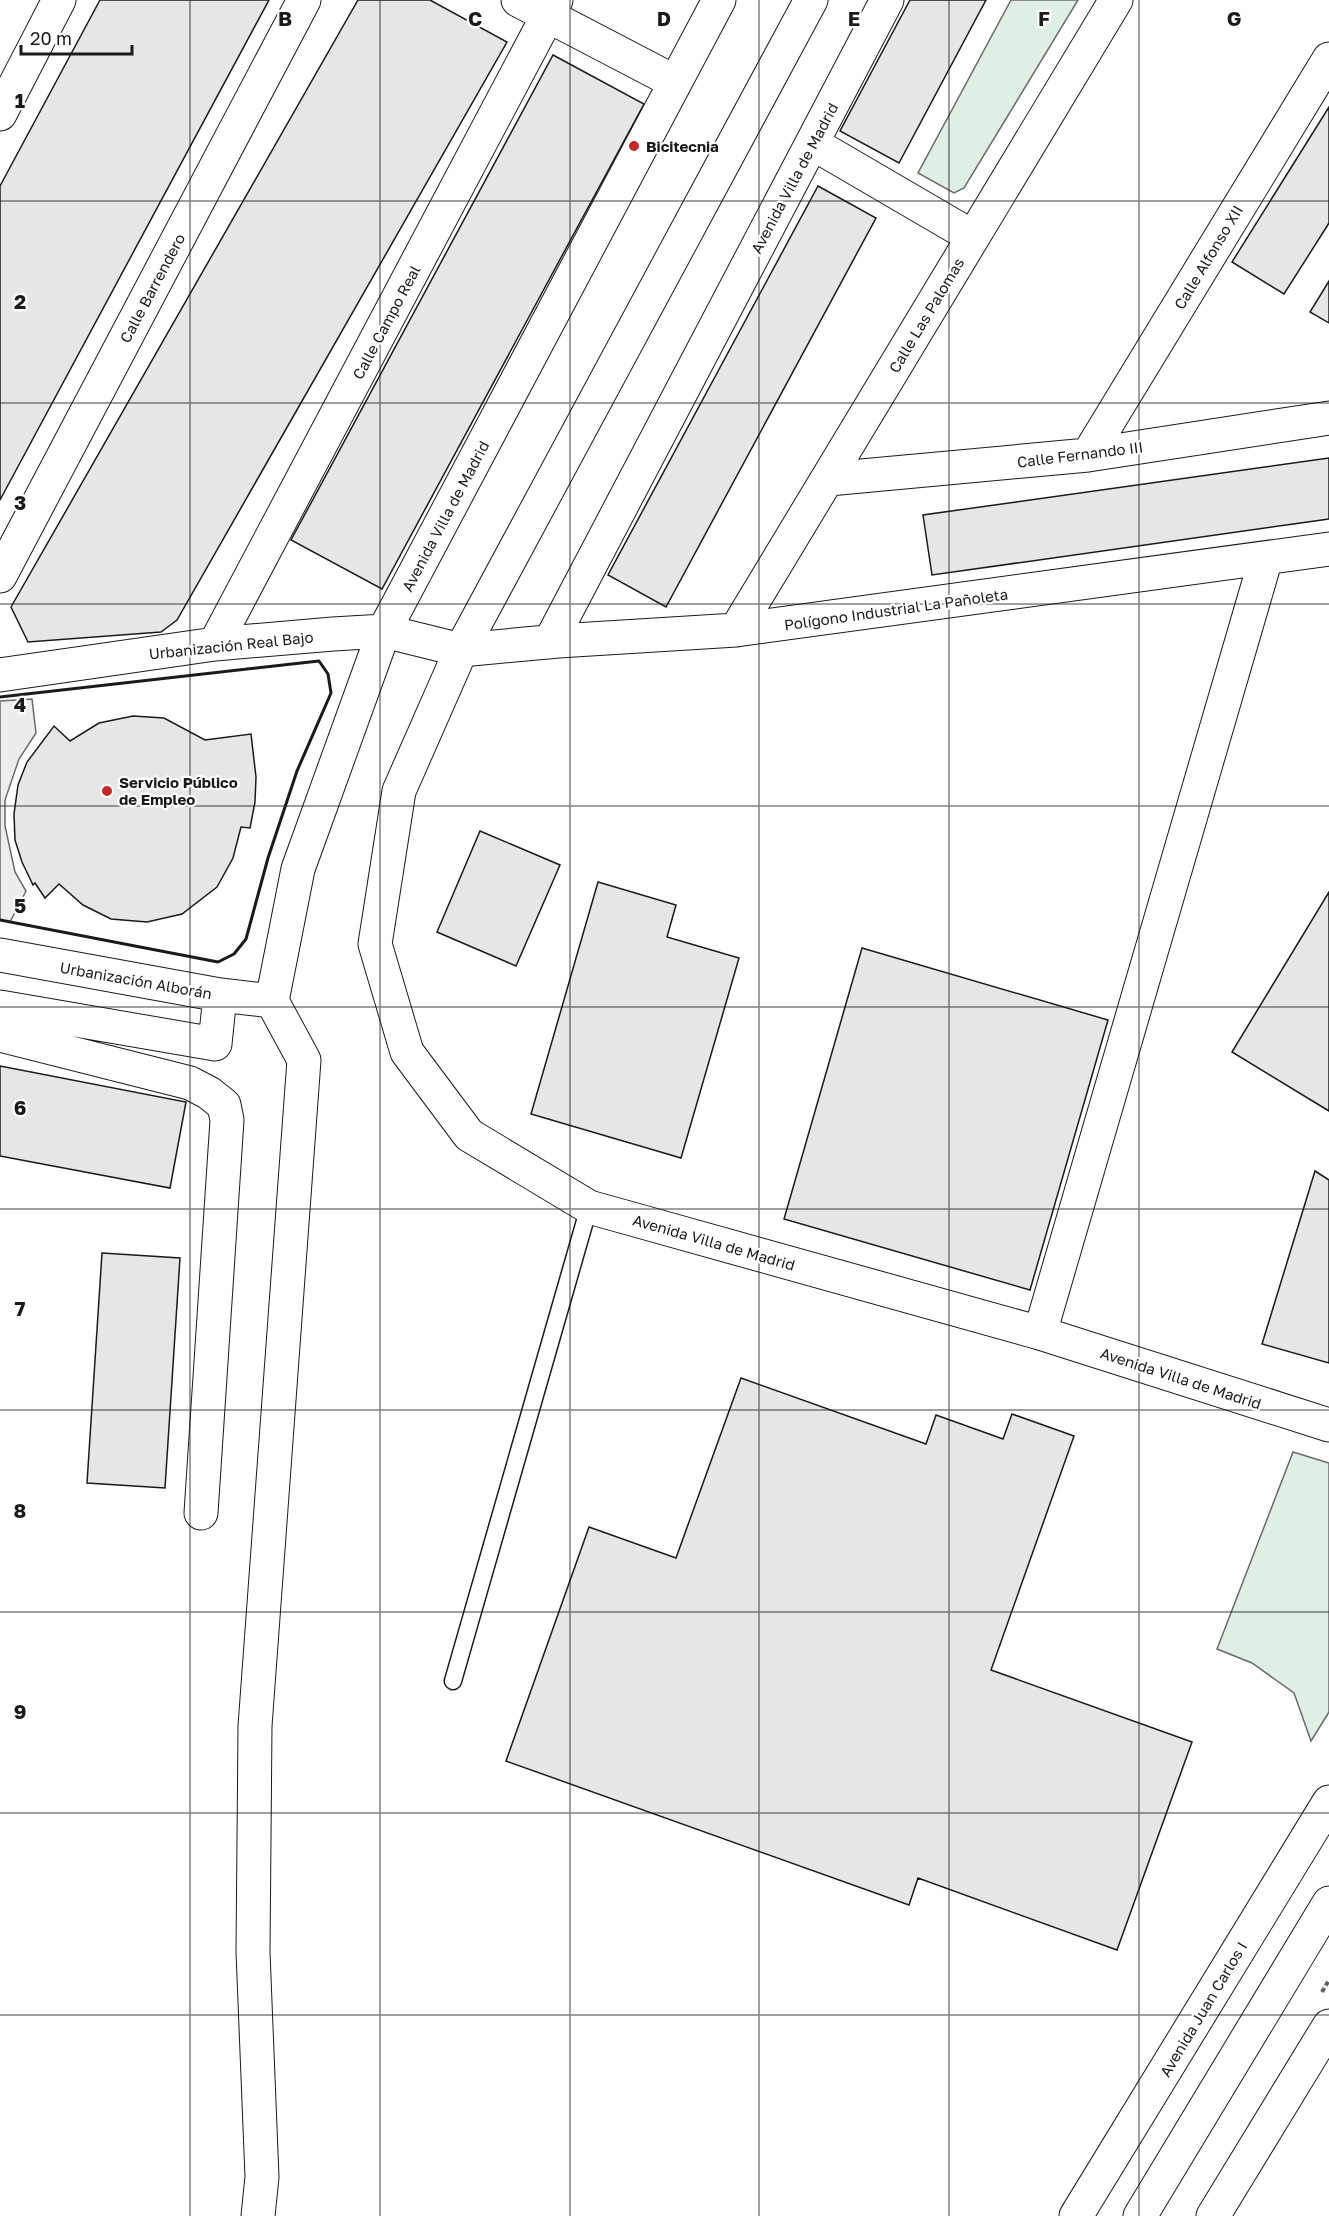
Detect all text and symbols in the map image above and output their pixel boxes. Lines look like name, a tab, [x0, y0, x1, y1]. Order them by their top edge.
text: B	[278, 6, 292, 30]
text: C	[468, 6, 482, 30]
text: D	[657, 6, 671, 30]
text: E	[848, 6, 860, 30]
text: F	[1038, 6, 1050, 30]
text: G	[1227, 6, 1241, 30]
scale bar	[21, 18, 132, 56]
text: 20 m	[30, 27, 72, 49]
text: 1	[15, 88, 25, 112]
street label: Avenida Villa de Madrid	[747, 100, 841, 256]
place label: Bicitecnia	[646, 137, 719, 155]
marker: Bicitecnia	[627, 139, 641, 153]
street label: Calle Alfonso XII	[1170, 202, 1246, 312]
street label: Calle Barrendero	[116, 230, 188, 346]
street label: Calle Las Palomas	[885, 254, 967, 376]
street label: Calle Campo Real	[348, 262, 424, 382]
text: 2	[14, 289, 26, 313]
street label: Calle Fernando III	[1016, 437, 1144, 471]
street label: Avenida Villa de Madrid	[398, 438, 492, 594]
text: 3	[14, 490, 26, 514]
street label: Polígono Industrial La Pañoleta	[783, 584, 1009, 634]
street label: Urbanización Real Bajo	[148, 627, 314, 663]
text: 4	[14, 692, 26, 716]
place label: Servicio Público de Empleo	[119, 773, 238, 808]
marker: Servicio Público de Empleo	[100, 784, 114, 798]
text: 5	[14, 893, 26, 917]
street label: Urbanización Alborán	[58, 958, 214, 1002]
text: 6	[14, 1095, 26, 1119]
street label: Avenida Villa de Madrid	[631, 1210, 797, 1274]
text: 7	[15, 1296, 26, 1320]
street label: Avenida Villa de Madrid	[1098, 1343, 1264, 1413]
text: 8	[14, 1498, 26, 1522]
text: 9	[14, 1699, 26, 1723]
street label: Avenida Juan Carlos I	[1156, 1938, 1250, 2080]

